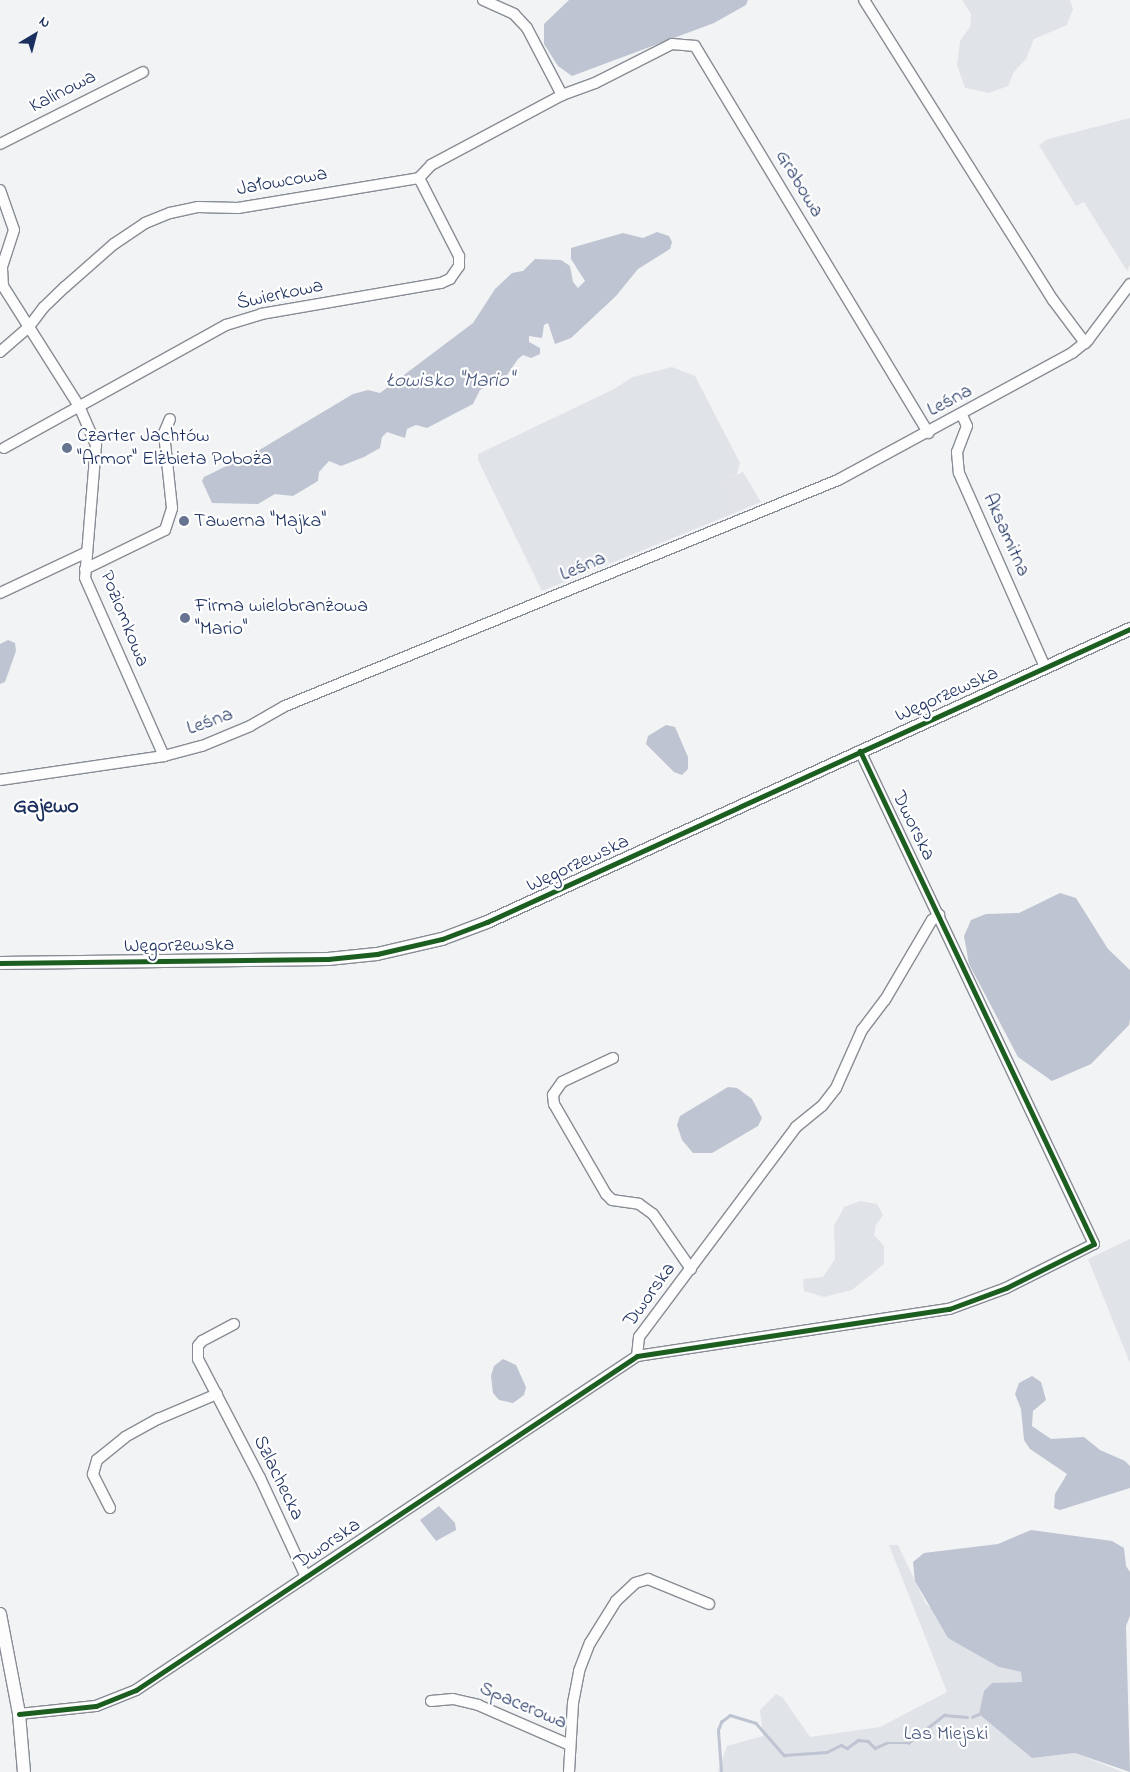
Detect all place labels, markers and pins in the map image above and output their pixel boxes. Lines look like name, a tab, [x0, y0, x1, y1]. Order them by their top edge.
place label: Czarter Jachtów "Armor" Elżbieta Poboża	[77, 424, 272, 471]
marker: Czarter Jachtów "Armor" Elżbieta Poboża	[61, 442, 73, 454]
place label: Tawerna "Majka"	[194, 509, 326, 533]
marker: Tawerna "Majka"	[178, 515, 190, 527]
place label: Firma wielobranżowa "Mario"	[195, 594, 368, 641]
marker: Firma wielobranżowa "Mario"	[179, 612, 191, 624]

